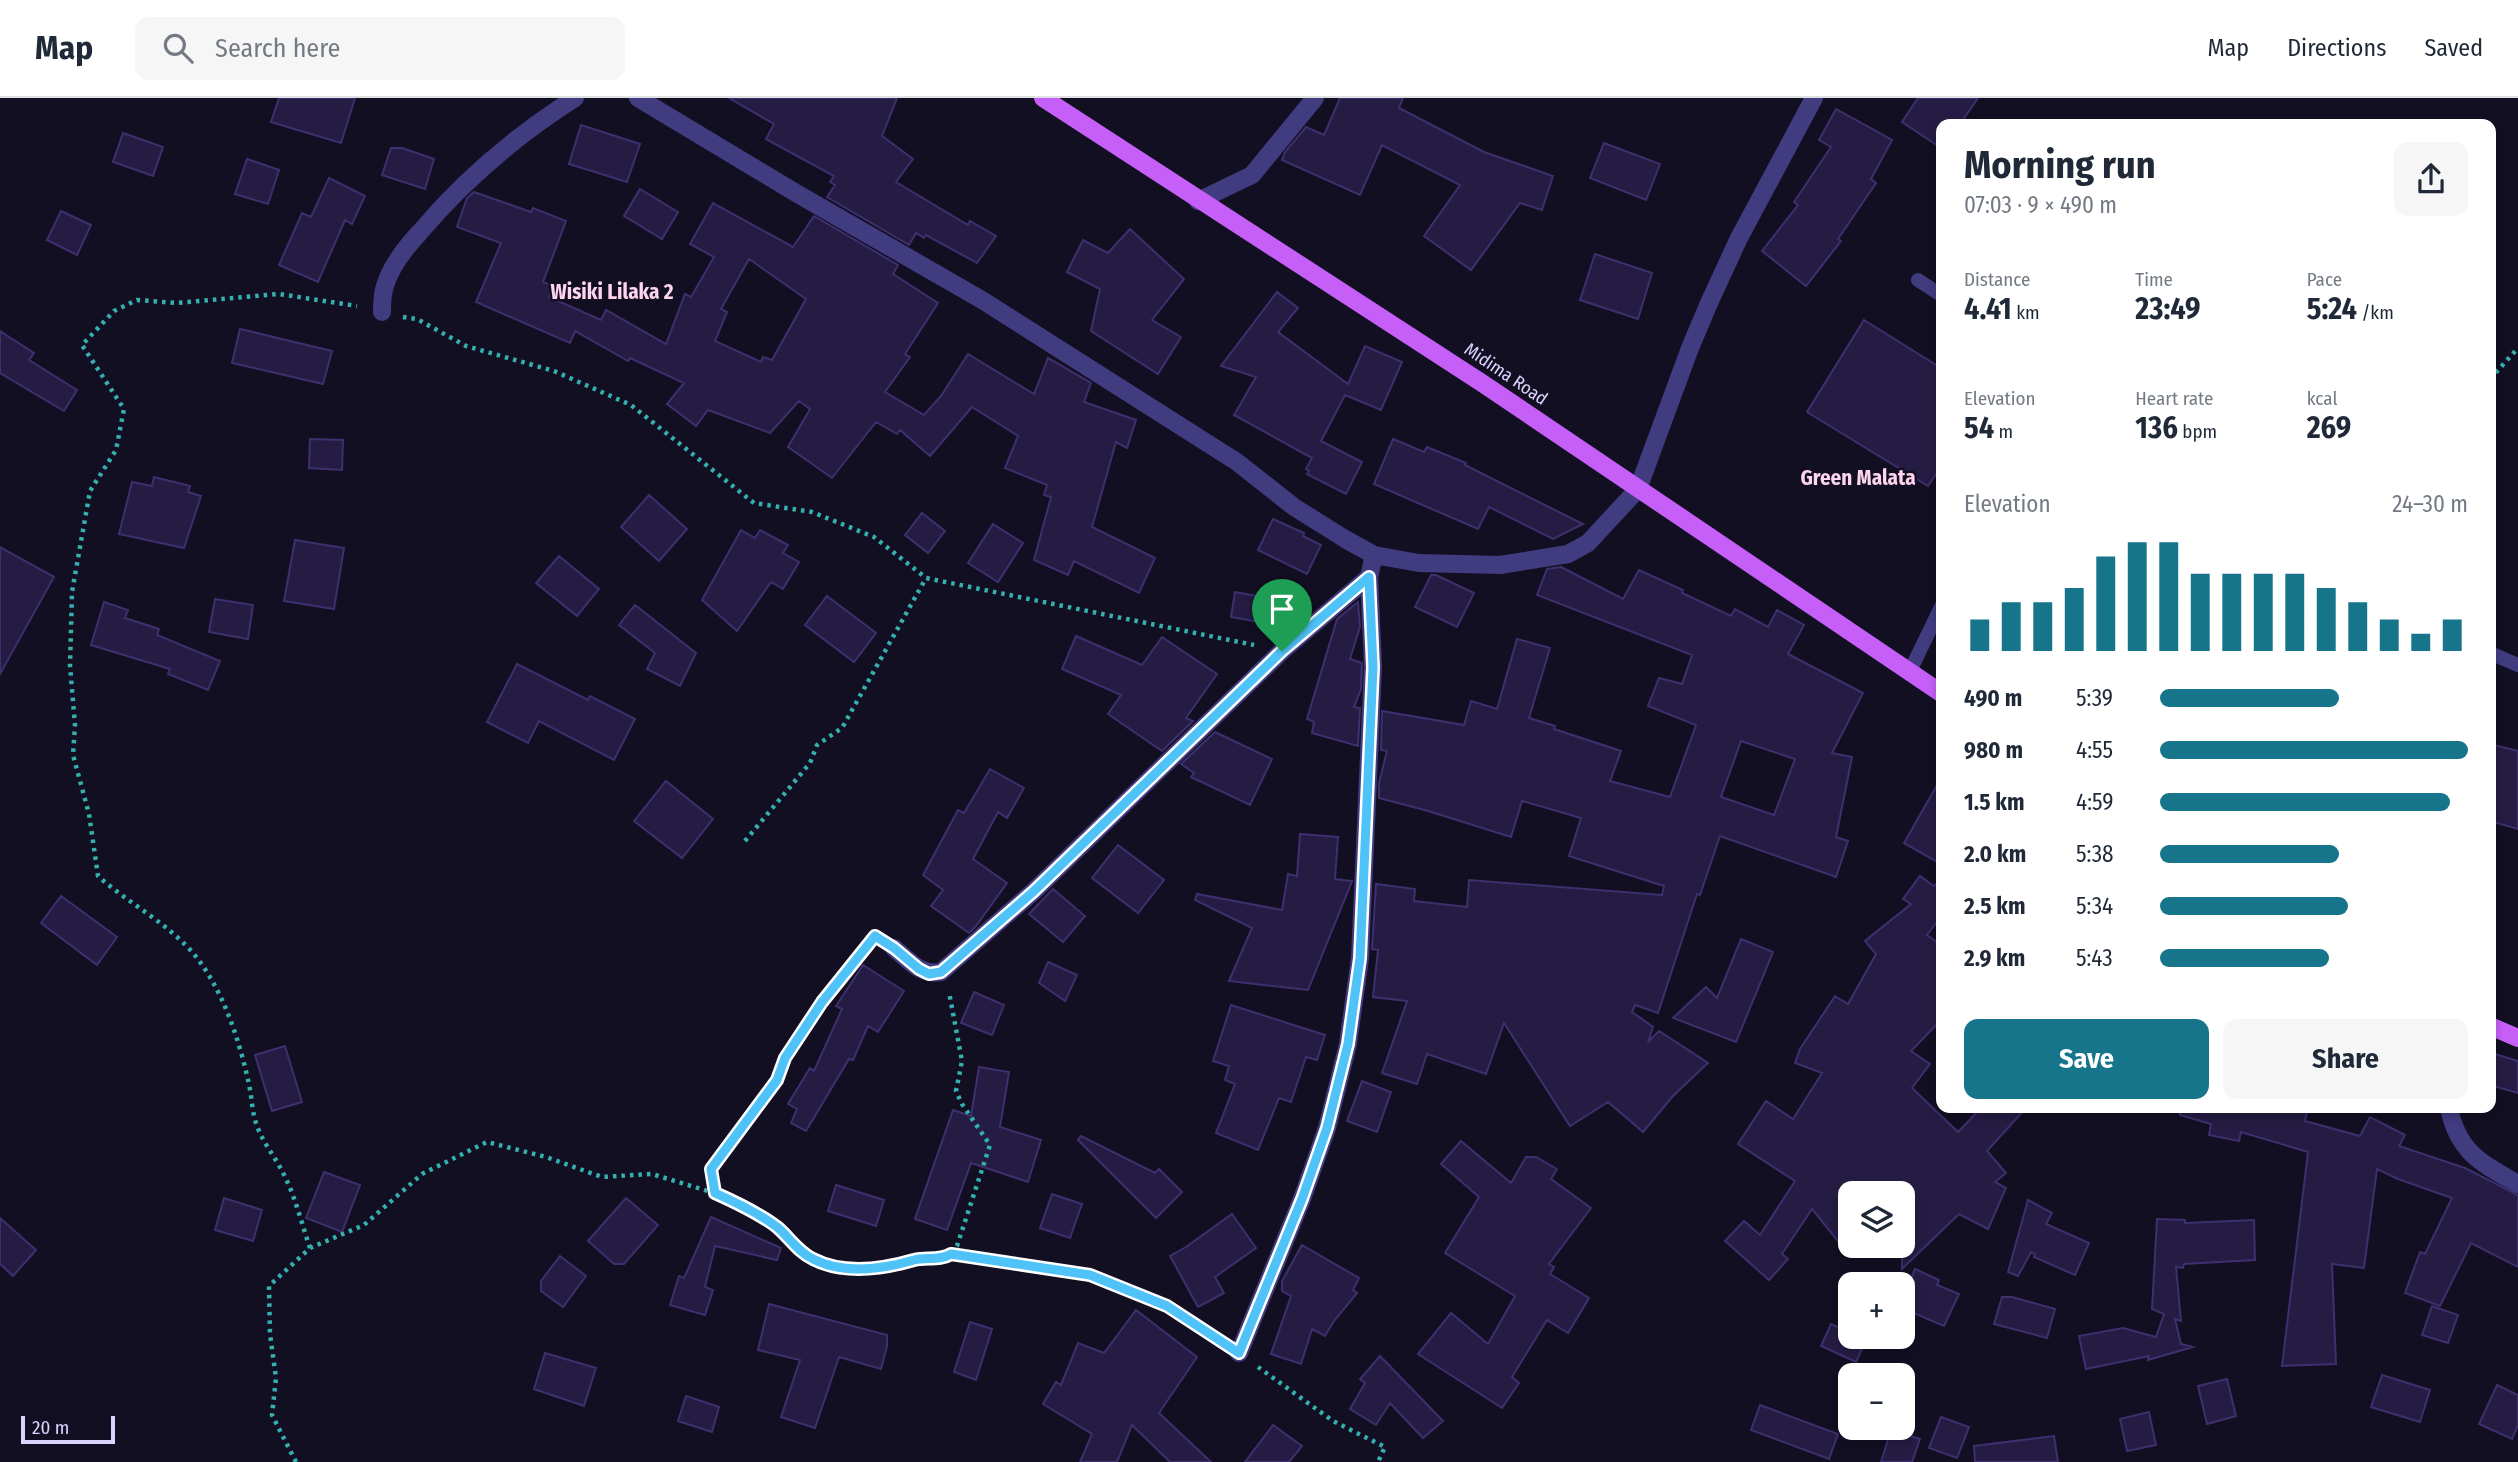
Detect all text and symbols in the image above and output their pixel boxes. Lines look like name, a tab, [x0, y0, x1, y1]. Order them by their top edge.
search box	[135, 17, 625, 80]
text: Map	[35, 28, 93, 68]
icon: search	[159, 29, 197, 67]
text: Search here	[215, 33, 340, 64]
text: Map	[2208, 34, 2249, 62]
text: Directions	[2287, 34, 2386, 62]
text: Saved	[2424, 34, 2483, 62]
text: Morning run	[1964, 142, 2156, 188]
button: share	[2394, 142, 2468, 216]
text: 07:03 · 9 × 490 m	[1964, 191, 2117, 219]
text: Distance	[1964, 268, 2031, 291]
text: Time	[2135, 268, 2173, 291]
text: Pace	[2307, 268, 2342, 291]
district label: Wisiki Lilaka 2	[551, 279, 674, 305]
text: 4.41	[1964, 291, 2012, 327]
text: 23:49	[2135, 291, 2201, 327]
text: 5:24	[2307, 291, 2357, 327]
text: km	[2012, 301, 2040, 324]
text: /km	[2357, 301, 2394, 324]
street label: Midima Road	[1460, 338, 1552, 410]
text: Elevation	[1964, 387, 2036, 410]
text: Heart rate	[2135, 387, 2213, 410]
text: kcal	[2307, 387, 2337, 410]
text: 54	[1964, 410, 1994, 446]
text: 136	[2135, 410, 2178, 446]
text: 269	[2307, 410, 2351, 446]
text: m	[1994, 420, 2013, 443]
text: bpm	[2178, 420, 2217, 443]
district label: Green Malata	[1800, 465, 1916, 491]
text: Elevation	[1964, 490, 2051, 518]
text: 24–30 m	[2392, 490, 2468, 518]
pin	[1252, 579, 1312, 651]
icon: arrive	[1263, 590, 1301, 628]
text: 490 m	[1964, 684, 2022, 712]
text: 5:39	[2076, 684, 2113, 712]
text: 980 m	[1964, 736, 2023, 764]
text: 4:55	[2076, 736, 2113, 764]
text: 1.5 km	[1964, 788, 2025, 816]
text: 4:59	[2076, 788, 2114, 816]
text: 2.0 km	[1964, 840, 2026, 868]
text: 5:38	[2076, 840, 2114, 868]
text: 2.5 km	[1964, 892, 2025, 920]
text: 5:34	[2076, 892, 2113, 920]
text: 2.9 km	[1964, 944, 2025, 972]
text: 5:43	[2076, 944, 2113, 972]
button: Save	[1964, 1019, 2209, 1099]
button: Share	[2223, 1019, 2468, 1099]
map controls	[1838, 1181, 1915, 1440]
button: layers	[1838, 1181, 1915, 1258]
button: +	[1838, 1272, 1915, 1349]
button: −	[1838, 1363, 1915, 1440]
scale bar	[21, 1413, 116, 1445]
text: 20 m	[32, 1416, 69, 1439]

